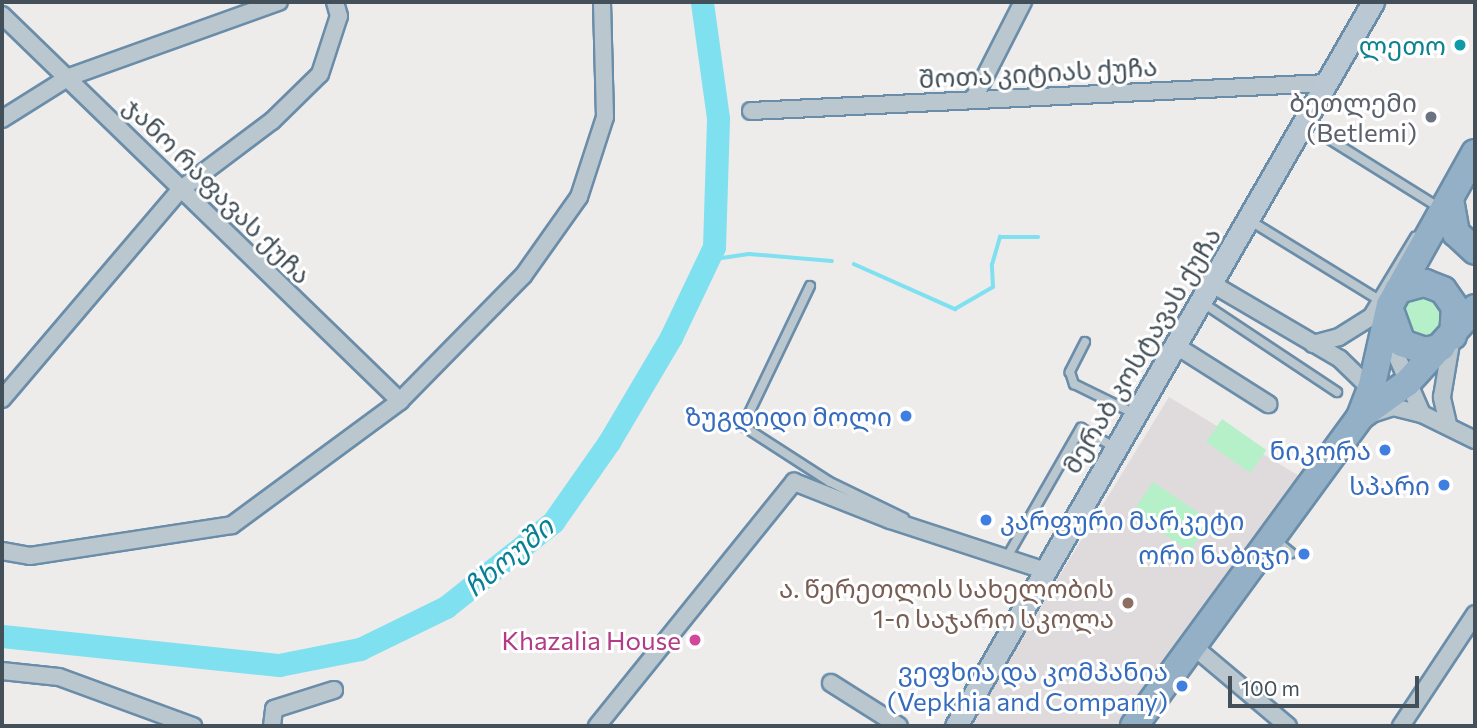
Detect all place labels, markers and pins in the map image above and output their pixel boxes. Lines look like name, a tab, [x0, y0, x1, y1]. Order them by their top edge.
place label: ლეთო	[1359, 29, 1446, 61]
marker: ლეთო	[1452, 37, 1468, 53]
place label: ბეთლემი (Betlemi)	[1289, 86, 1417, 148]
marker: ბეთლემი (Betlemi)	[1423, 109, 1439, 125]
place label: ზუგდიდი მოლი	[685, 400, 892, 432]
marker: ზუგდიდი მოლი	[898, 408, 914, 424]
place label: ნიკორა	[1270, 434, 1371, 466]
marker: ნიკორა	[1377, 442, 1393, 458]
place label: სპარი	[1349, 469, 1430, 501]
marker: სპარი	[1436, 477, 1452, 493]
place label: კარფური მარკეტი	[1000, 504, 1244, 536]
marker: კარფური მარკეტი	[978, 512, 994, 528]
place label: ორი ნაბიჯი	[1138, 538, 1290, 570]
marker: ორი ნაბიჯი	[1296, 546, 1312, 562]
place label: ა. წერეთლის სახელობის 1-ი საჯარო სკოლა	[779, 572, 1114, 634]
marker: ა. წერეთლის სახელობის 1-ი საჯარო სკოლა	[1120, 595, 1136, 611]
place label: Khazalia House	[502, 624, 681, 656]
marker: Khazalia House	[687, 632, 703, 648]
place label: ვეფხია და კომპანია (Vepkhia and Company)	[888, 655, 1168, 716]
marker: ვეფხია და კომპანია (Vepkhia and Company)	[1174, 678, 1190, 694]

